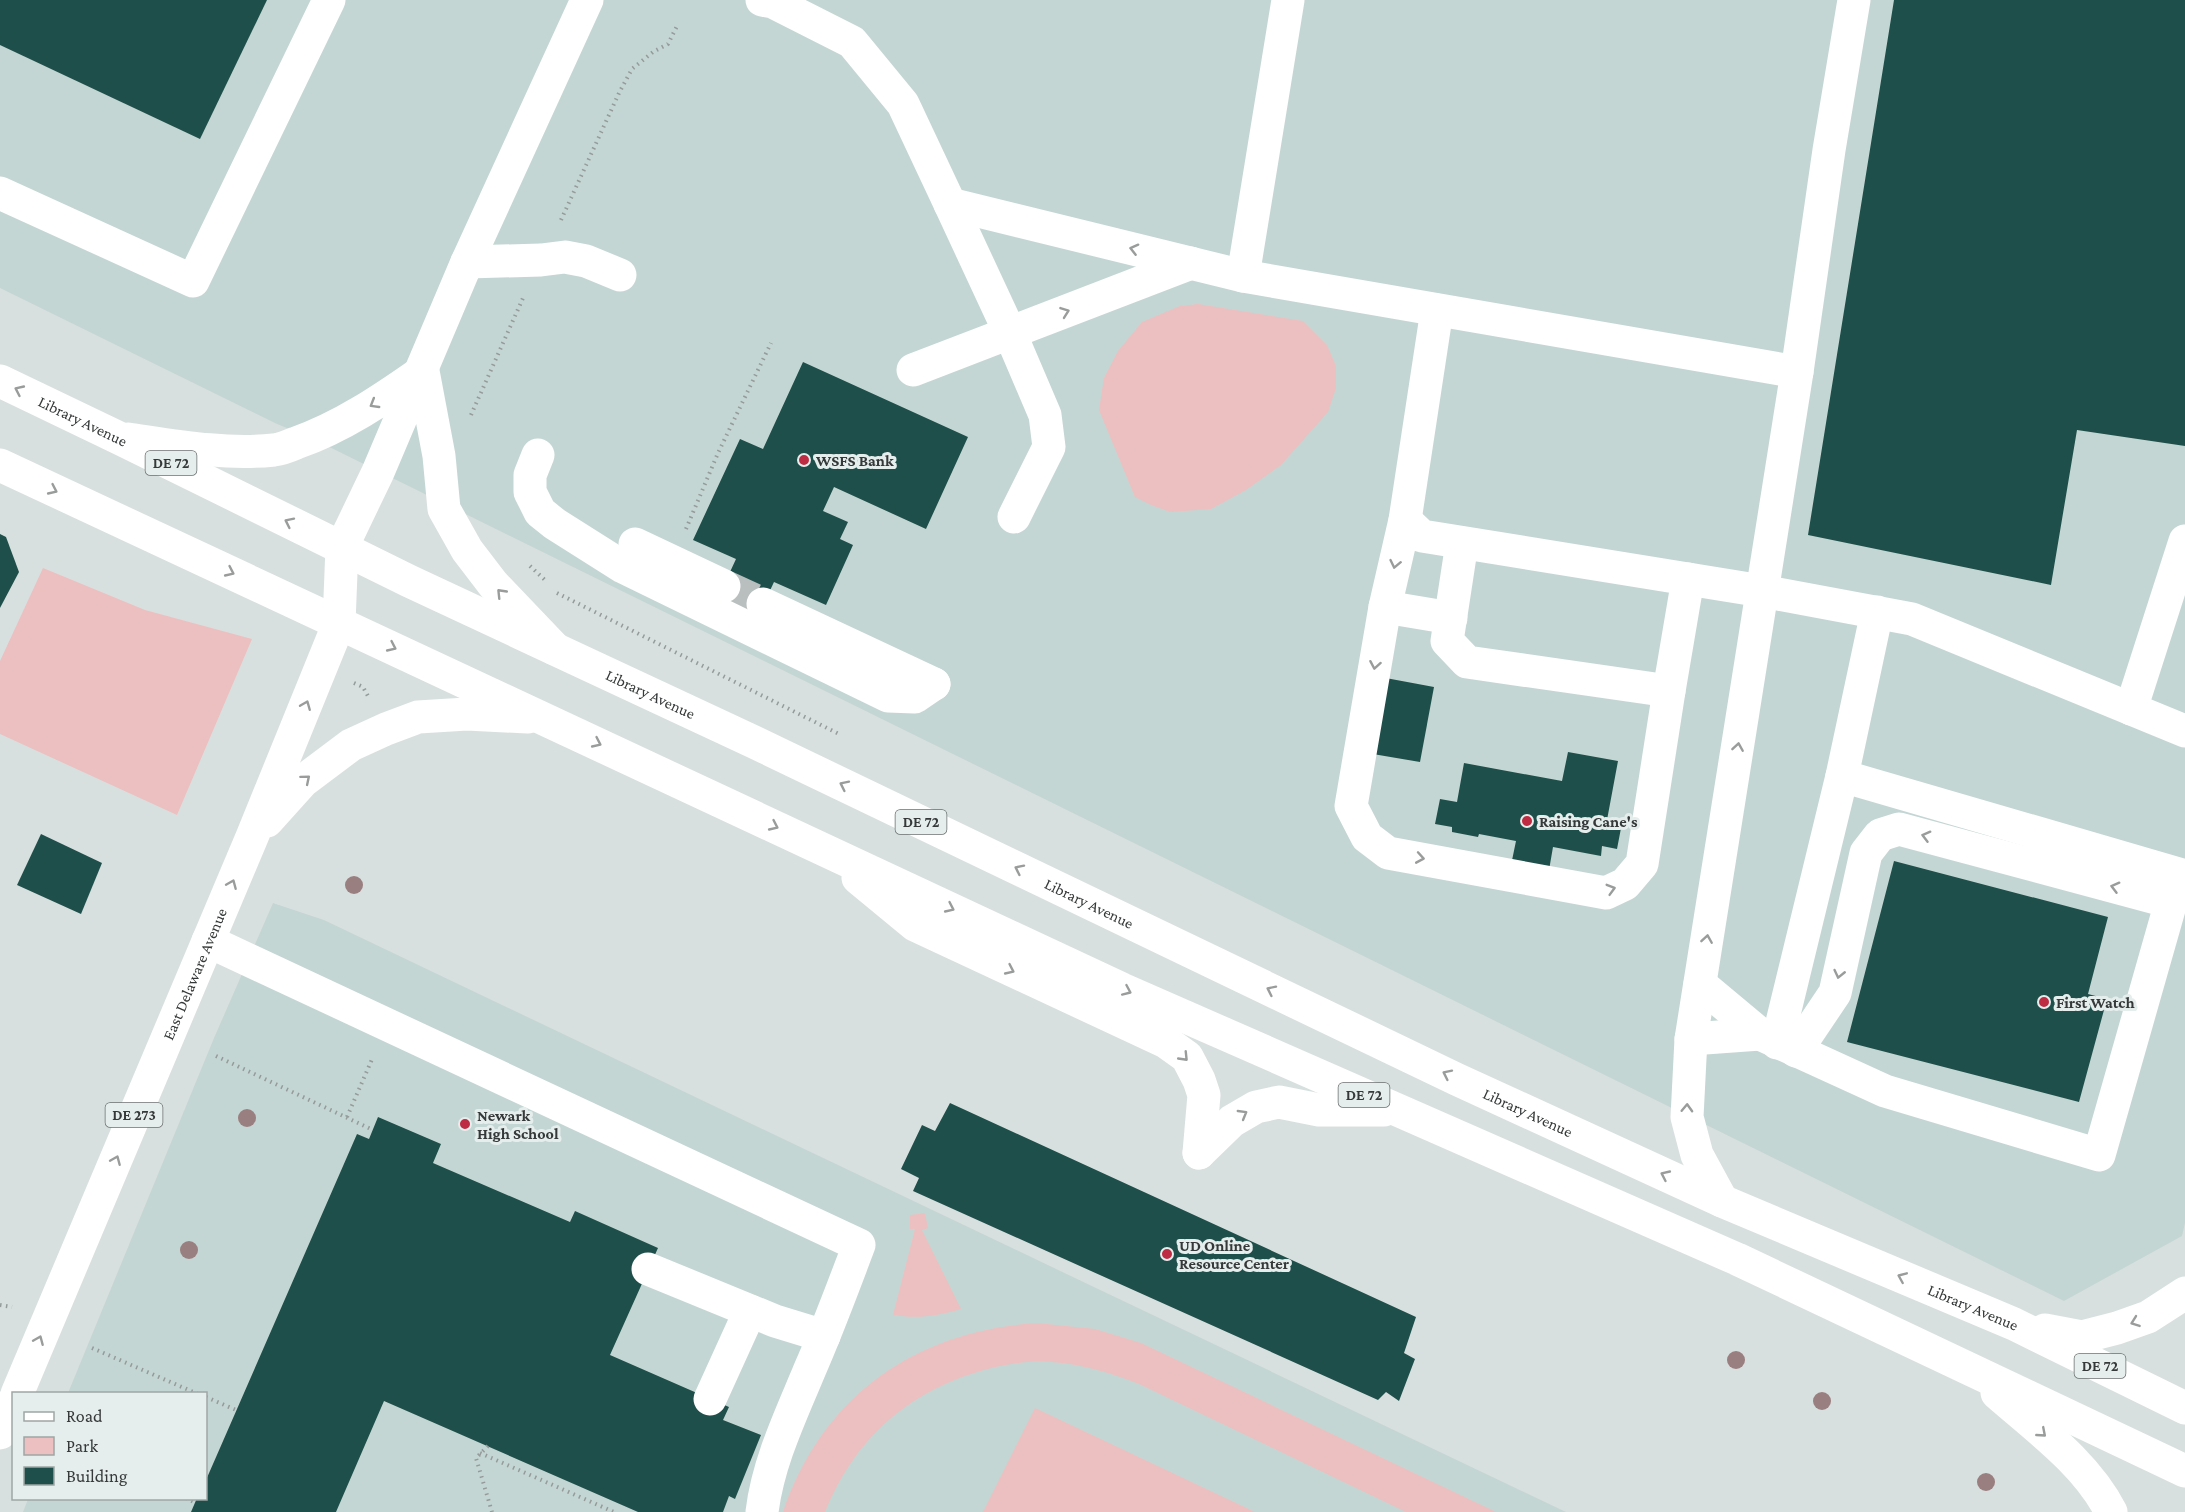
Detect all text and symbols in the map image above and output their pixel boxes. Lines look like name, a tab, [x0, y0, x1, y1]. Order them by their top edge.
one-way arrow	[1129, 243, 1139, 256]
one-way arrow	[1059, 306, 1070, 319]
one-way arrow	[15, 386, 26, 398]
street label: Library Avenue	[36, 393, 130, 450]
one-way arrow	[370, 397, 380, 408]
road number: DE 72	[146, 451, 196, 475]
place label: WSFS Bank	[815, 452, 894, 469]
marker: WSFS Bank	[797, 453, 811, 467]
one-way arrow	[47, 483, 58, 495]
one-way arrow	[285, 517, 296, 529]
one-way arrow	[1389, 558, 1402, 568]
one-way arrow	[223, 565, 234, 577]
one-way arrow	[498, 589, 509, 600]
one-way arrow	[386, 640, 397, 652]
one-way arrow	[1369, 660, 1382, 670]
street label: Library Avenue	[603, 666, 698, 722]
one-way arrow	[299, 700, 311, 711]
one-way arrow	[591, 735, 602, 747]
one-way arrow	[1731, 742, 1743, 752]
one-way arrow	[299, 775, 310, 786]
one-way arrow	[839, 781, 850, 793]
road number: DE 72	[896, 810, 946, 834]
place label: Raising Cane's	[1539, 813, 1638, 830]
marker: Raising Cane's	[1520, 814, 1534, 828]
one-way arrow	[767, 818, 778, 830]
one-way arrow	[1921, 831, 1932, 843]
one-way arrow	[1414, 851, 1424, 864]
one-way arrow	[1015, 865, 1026, 877]
street label: Library Avenue	[1042, 875, 1136, 932]
one-way arrow	[225, 879, 237, 890]
one-way arrow	[2110, 881, 2120, 894]
one-way arrow	[1605, 884, 1616, 896]
one-way arrow	[944, 901, 955, 913]
street label: East Delaware Avenue	[159, 906, 230, 1043]
one-way arrow	[1701, 935, 1713, 944]
one-way arrow	[1004, 962, 1015, 974]
one-way arrow	[1833, 969, 1846, 979]
one-way arrow	[1121, 984, 1132, 996]
one-way arrow	[1266, 986, 1277, 998]
place label: First Watch	[2056, 994, 2135, 1011]
marker: First Watch	[2037, 995, 2051, 1009]
one-way arrow	[1177, 1050, 1188, 1060]
one-way arrow	[1442, 1070, 1453, 1082]
road number: DE 72	[1338, 1083, 1390, 1107]
street label: Library Avenue	[1481, 1085, 1575, 1140]
road number: DE 273	[106, 1103, 162, 1127]
one-way arrow	[1681, 1104, 1694, 1113]
place label: Newark High School	[477, 1107, 559, 1142]
one-way arrow	[1237, 1110, 1247, 1122]
marker: Newark High School	[458, 1117, 472, 1131]
one-way arrow	[108, 1155, 120, 1166]
one-way arrow	[1661, 1170, 1672, 1182]
place label: UD Online Resource Center	[1179, 1237, 1290, 1272]
marker: UD Online Resource Center	[1160, 1247, 1174, 1261]
one-way arrow	[1898, 1272, 1909, 1284]
street label: Library Avenue	[1925, 1281, 2021, 1334]
one-way arrow	[2130, 1314, 2140, 1327]
one-way arrow	[32, 1335, 44, 1346]
road number: DE 72	[2074, 1354, 2126, 1378]
legend	[12, 1392, 207, 1500]
text: Road	[66, 1406, 103, 1426]
one-way arrow	[2035, 1426, 2046, 1437]
text: Park	[66, 1436, 98, 1456]
text: Building	[66, 1466, 128, 1486]

